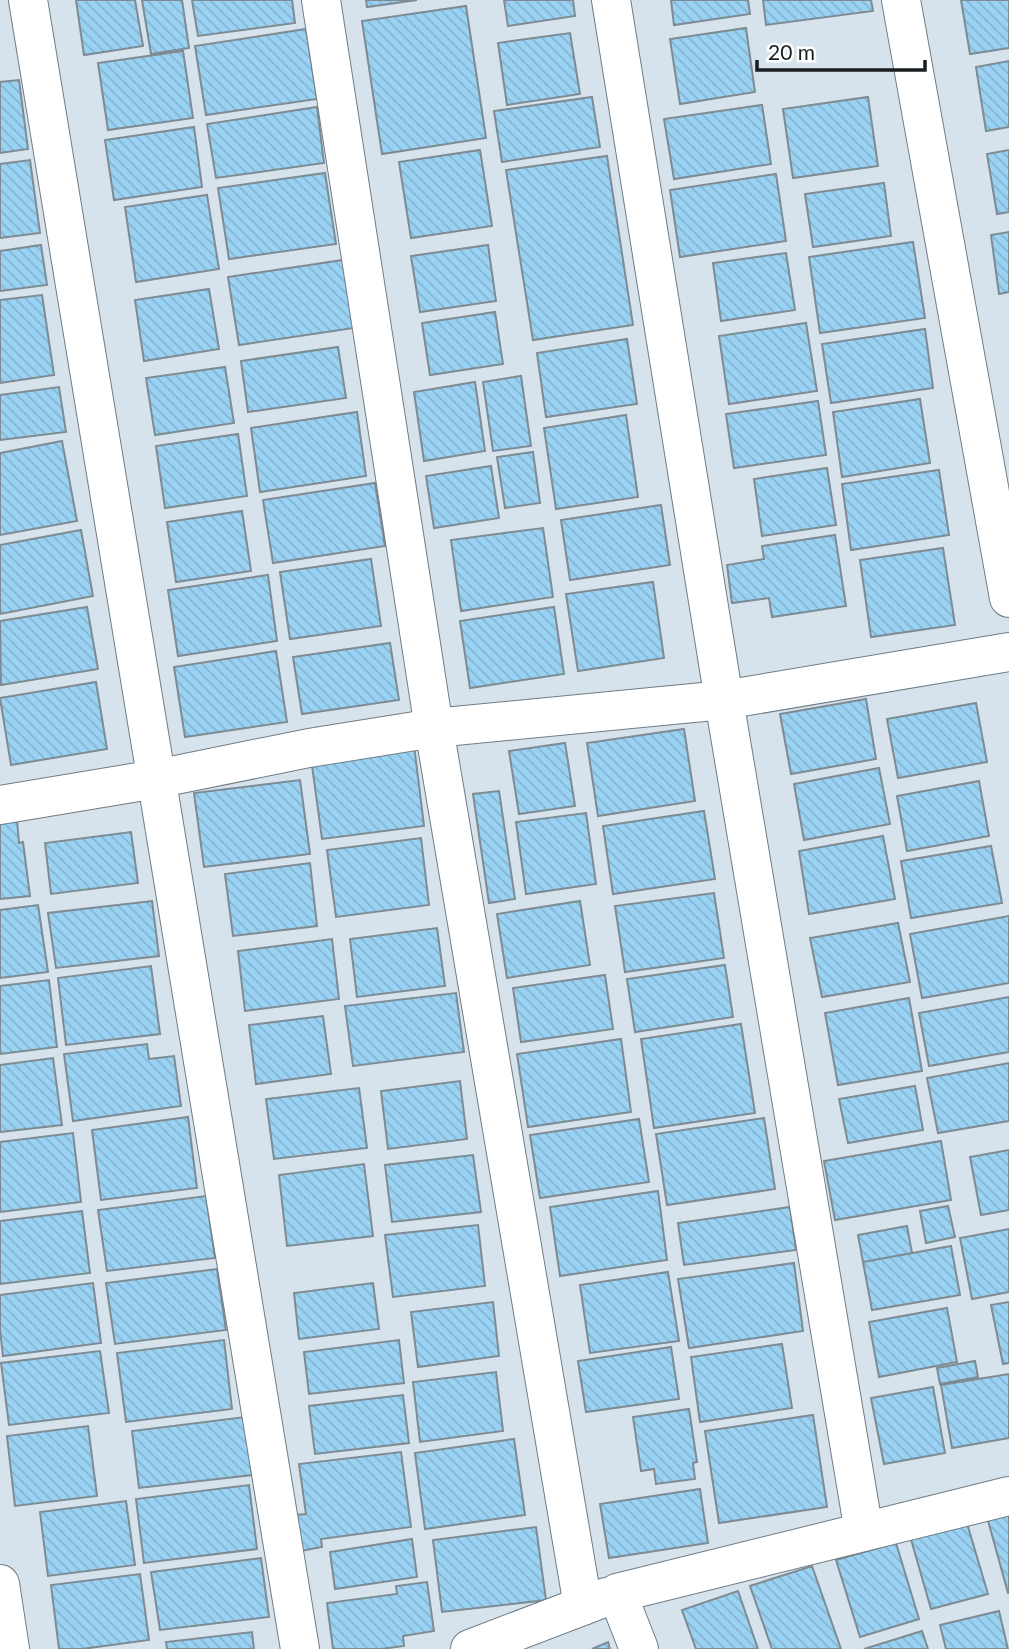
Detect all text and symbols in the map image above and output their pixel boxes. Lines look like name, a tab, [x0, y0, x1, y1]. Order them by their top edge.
scale bar	[757, 28, 925, 72]
text: 20 m	[768, 39, 815, 64]

